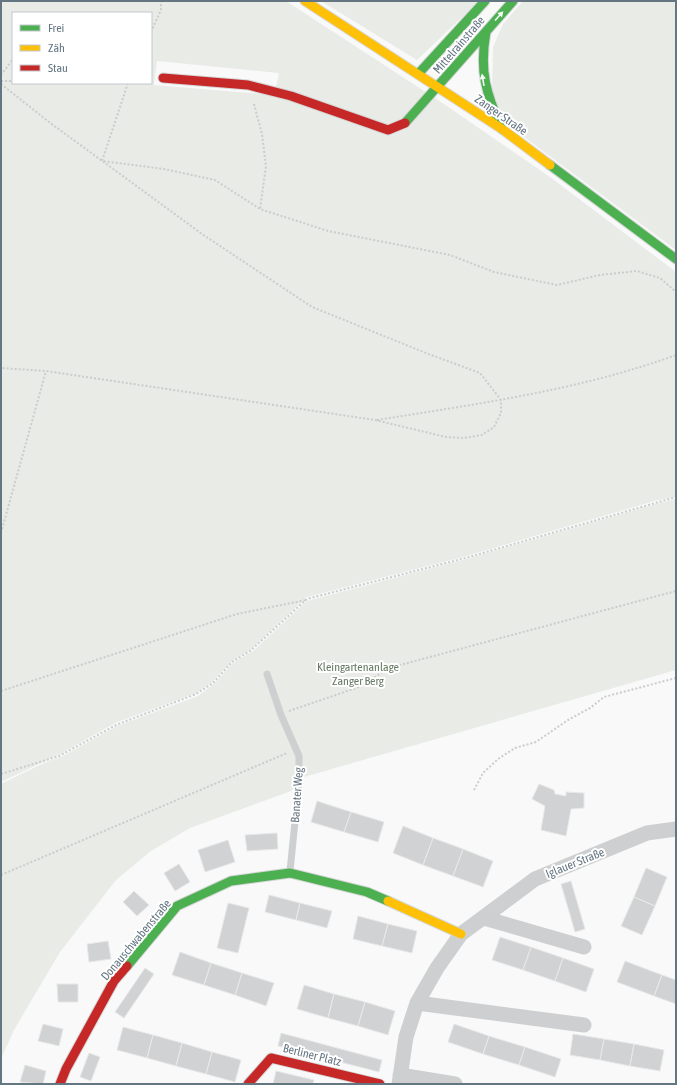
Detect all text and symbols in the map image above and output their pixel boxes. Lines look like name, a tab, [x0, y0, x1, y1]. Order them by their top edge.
one-way arrow	[495, 11, 504, 21]
legend	[12, 12, 152, 84]
street label: Mittelrainstraße	[430, 13, 488, 77]
text: Frei	[48, 21, 64, 35]
text: Zäh	[48, 41, 65, 55]
text: Stau	[48, 61, 68, 75]
one-way arrow	[480, 73, 486, 86]
street label: Zanger Straße	[472, 92, 530, 138]
park label: Kleingartenanlage Zanger Berg	[317, 660, 399, 688]
street label: Banater Weg	[288, 766, 306, 823]
street label: Iglauer Straße	[544, 845, 606, 881]
street label: Donauschwabenstraße	[98, 897, 174, 983]
street label: Berliner Platz	[281, 1041, 343, 1069]

